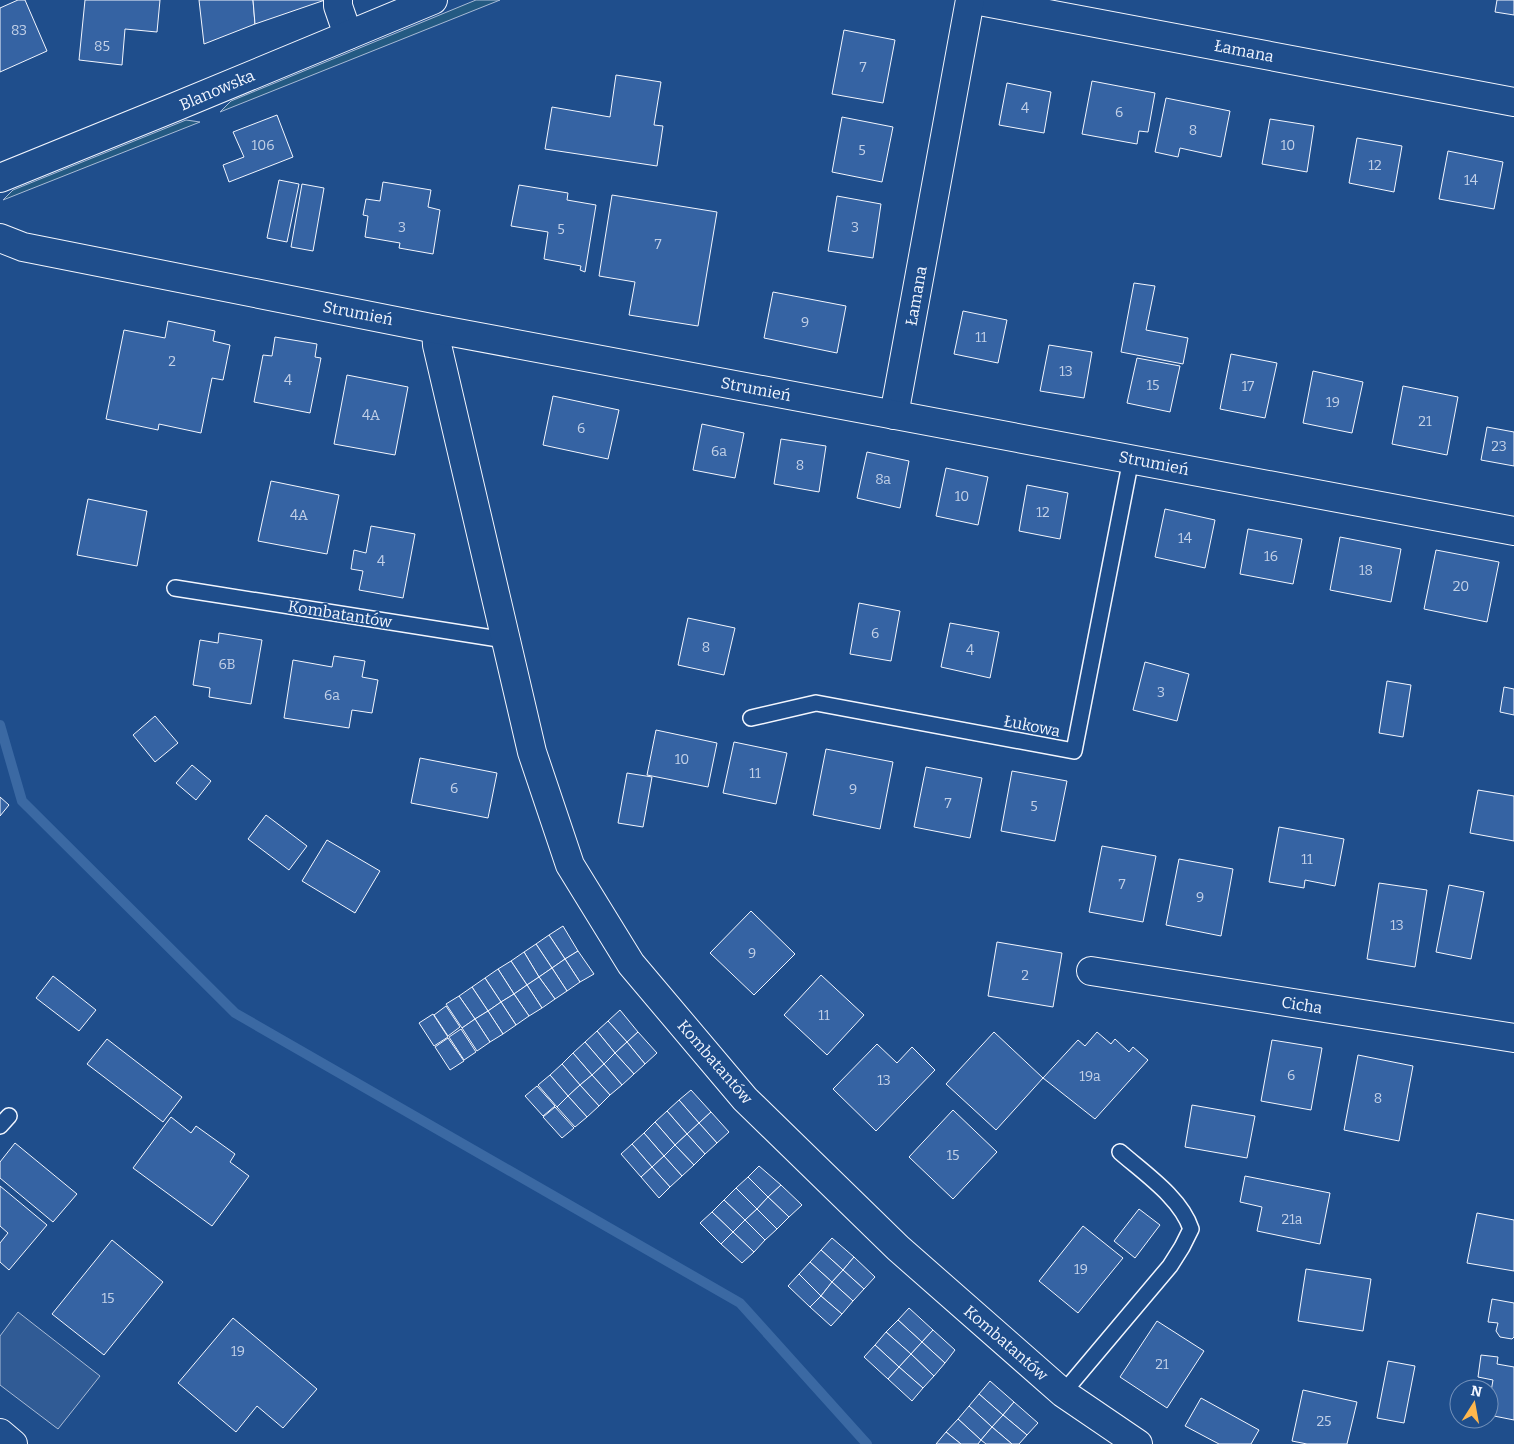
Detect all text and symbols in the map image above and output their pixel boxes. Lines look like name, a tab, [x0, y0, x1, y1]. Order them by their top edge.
house number: 83	[11, 22, 27, 39]
street label: Łamana	[1212, 36, 1276, 66]
house number: 85	[94, 38, 110, 55]
house number: 7	[859, 59, 867, 76]
street label: Blanowska	[177, 66, 258, 114]
house number: 4	[1021, 100, 1029, 117]
house number: 6	[1115, 104, 1123, 121]
house number: 8	[1189, 122, 1197, 139]
house number: 106	[252, 137, 274, 154]
house number: 10	[1281, 137, 1295, 154]
house number: 5	[858, 142, 866, 159]
house number: 12	[1368, 157, 1382, 174]
house number: 14	[1464, 172, 1478, 189]
house number: 3	[398, 219, 406, 236]
house number: 3	[851, 219, 859, 236]
house number: 5	[557, 221, 565, 238]
house number: 7	[654, 236, 662, 253]
street label: Łamana	[901, 264, 931, 327]
street label: Strumień	[321, 297, 395, 329]
house number: 9	[801, 314, 809, 331]
house number: 11	[975, 329, 987, 346]
house number: 2	[168, 353, 176, 370]
house number: 13	[1059, 363, 1073, 380]
house number: 4	[284, 372, 292, 389]
street label: Strumień	[719, 373, 793, 405]
house number: 15	[1146, 377, 1160, 394]
house number: 17	[1242, 378, 1254, 395]
house number: 19	[1326, 394, 1340, 411]
house number: 4A	[362, 407, 380, 424]
house number: 21	[1418, 413, 1432, 430]
house number: 6	[577, 420, 585, 437]
house number: 23	[1491, 438, 1507, 455]
house number: 6a	[711, 443, 727, 460]
street label: Strumień	[1117, 447, 1191, 479]
house number: 8	[796, 457, 804, 474]
house number: 8a	[875, 471, 891, 488]
house number: 10	[955, 488, 969, 505]
house number: 12	[1036, 504, 1050, 521]
house number: 4A	[290, 507, 308, 524]
house number: 14	[1178, 530, 1192, 547]
house number: 16	[1264, 548, 1278, 565]
house number: 4	[377, 553, 385, 570]
house number: 18	[1359, 562, 1373, 579]
house number: 20	[1453, 578, 1469, 595]
street label: Kombatantów	[287, 596, 393, 632]
house number: 6	[871, 625, 879, 642]
house number: 8	[702, 639, 710, 656]
house number: 4	[966, 642, 974, 659]
house number: 6B	[218, 656, 236, 673]
house number: 3	[1157, 684, 1165, 701]
house number: 6a	[324, 687, 340, 704]
street label: Łukowa	[1002, 711, 1062, 741]
house number: 10	[675, 751, 689, 768]
house number: 11	[749, 765, 761, 782]
house number: 6	[450, 780, 458, 797]
house number: 9	[849, 781, 857, 798]
house number: 7	[944, 795, 952, 812]
house number: 5	[1030, 798, 1038, 815]
house number: 11	[1301, 851, 1313, 868]
house number: 7	[1118, 876, 1126, 893]
house number: 9	[1196, 889, 1204, 906]
house number: 13	[1390, 917, 1404, 934]
house number: 9	[748, 945, 756, 962]
house number: 2	[1021, 967, 1029, 984]
street label: Cicha	[1280, 992, 1324, 1018]
house number: 11	[818, 1007, 830, 1024]
street label: Kombatantów	[673, 1016, 757, 1108]
house number: 6	[1287, 1067, 1295, 1084]
house number: 19a	[1079, 1068, 1101, 1085]
house number: 13	[877, 1072, 891, 1089]
house number: 8	[1374, 1090, 1382, 1107]
house number: 15	[946, 1147, 960, 1164]
house number: 21a	[1282, 1211, 1303, 1228]
house number: 19	[1074, 1261, 1088, 1278]
house number: 15	[101, 1290, 115, 1307]
street label: Kombatantów	[960, 1301, 1052, 1385]
house number: 19	[231, 1343, 245, 1360]
house number: 21	[1155, 1356, 1169, 1373]
north arrow	[1449, 1379, 1499, 1429]
text: N	[1469, 1382, 1483, 1401]
house number: 25	[1316, 1413, 1332, 1430]

